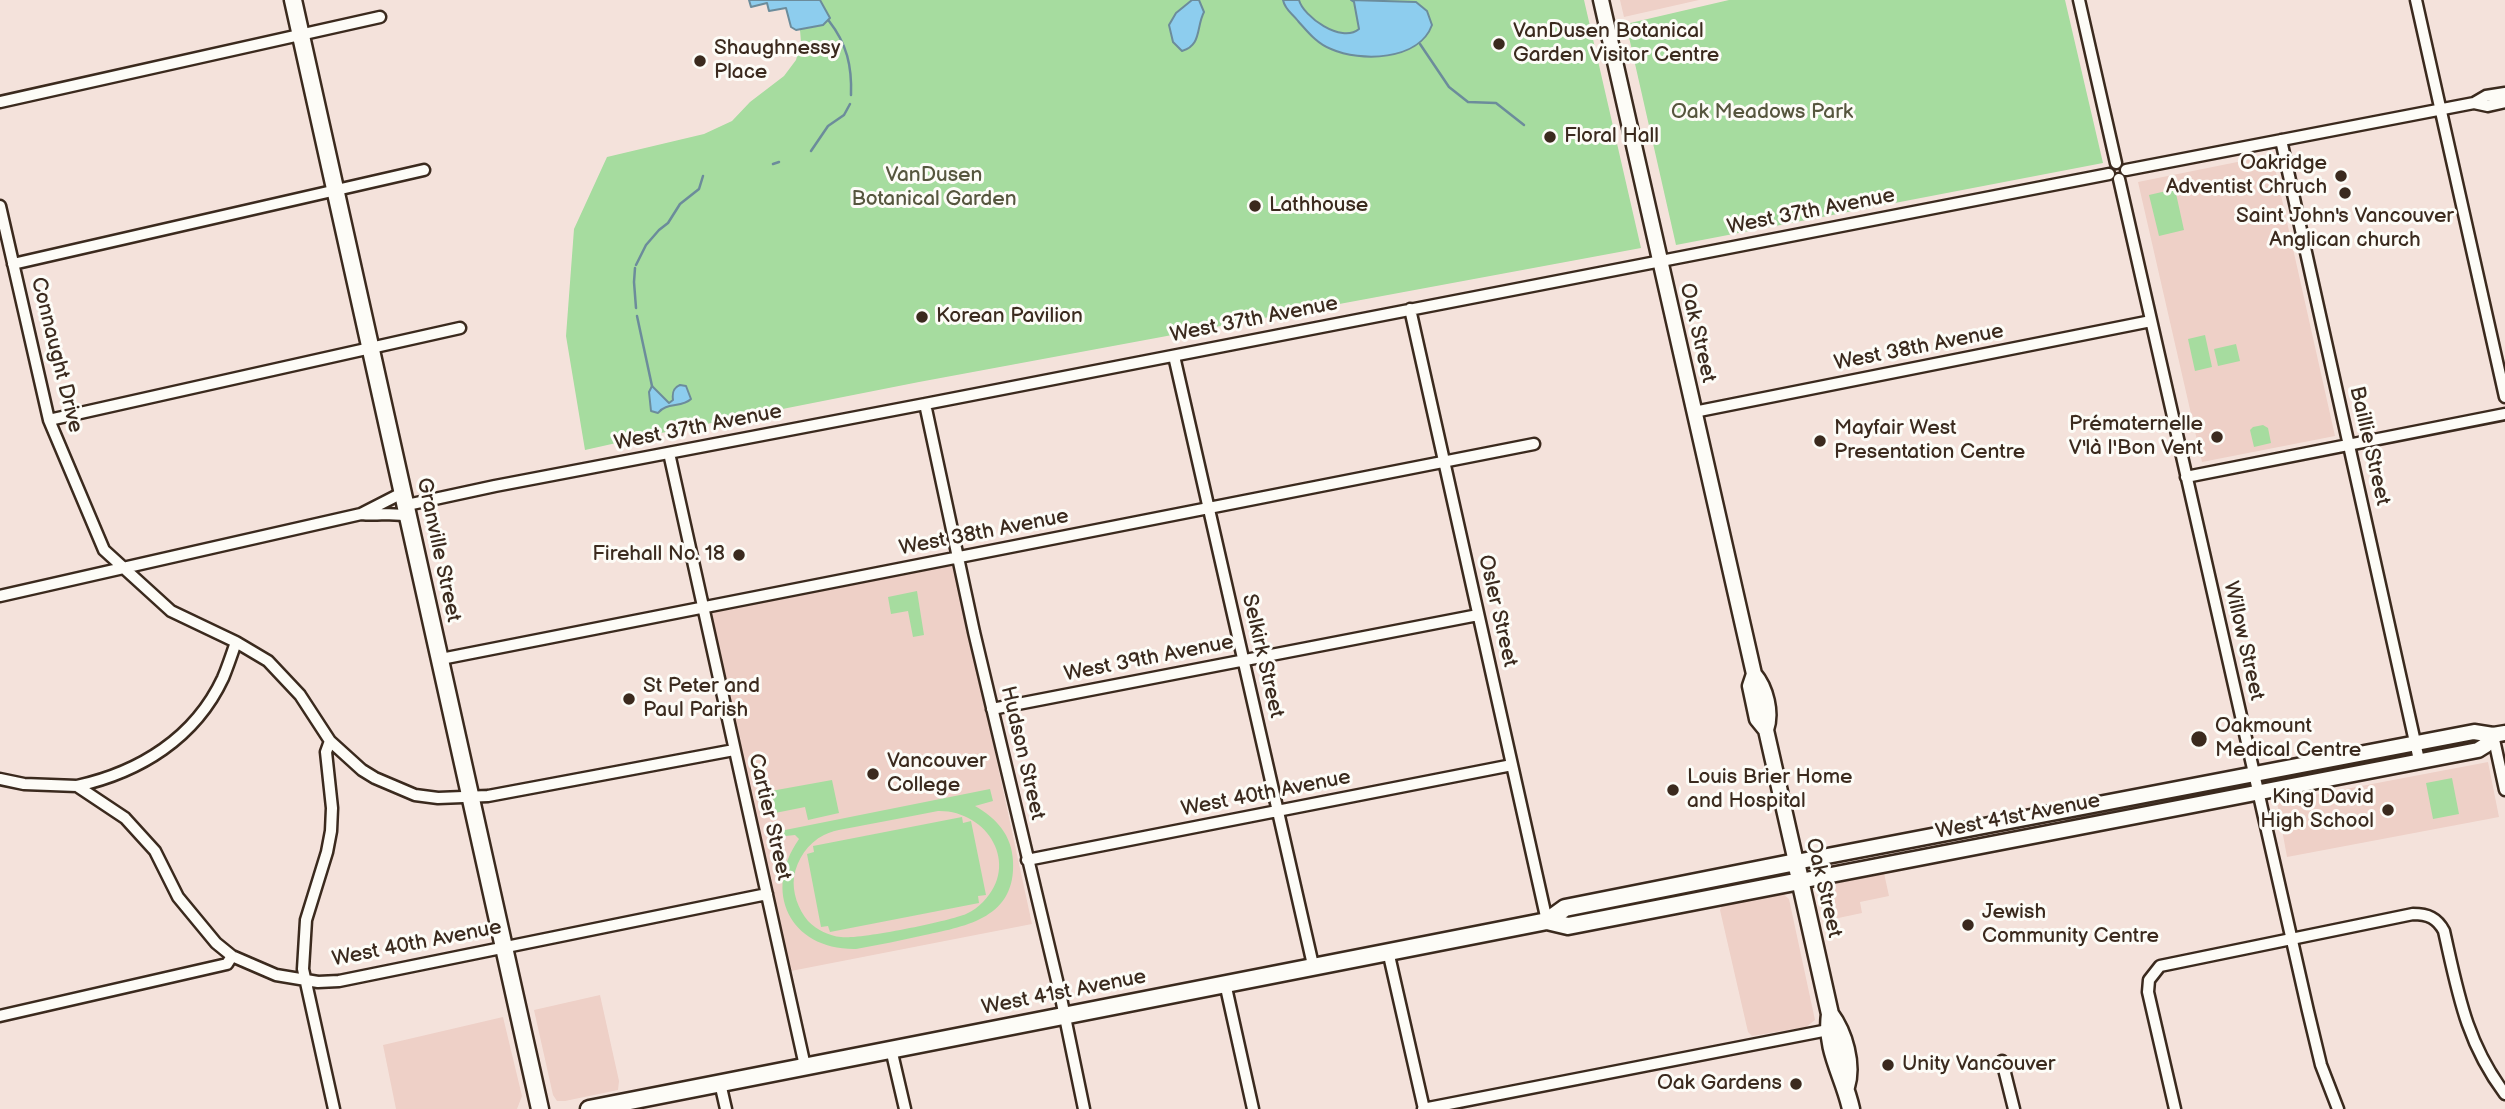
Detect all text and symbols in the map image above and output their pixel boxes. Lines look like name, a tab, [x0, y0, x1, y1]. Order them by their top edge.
place label: VanDusen Botanical Garden Visitor Centre	[1513, 19, 1719, 69]
place label: Shaughnessy Place	[714, 36, 840, 86]
marker: VanDusen Botanical Garden Visitor Centre	[1491, 36, 1507, 52]
marker: Shaughnessy Place	[692, 53, 708, 69]
park label: Oak Meadows Park	[1671, 100, 1853, 126]
place label: Floral Hall	[1564, 124, 1659, 150]
marker: Floral Hall	[1542, 129, 1558, 145]
place label: Oakridge Adventist Chruch	[2166, 151, 2327, 201]
park label: VanDusen Botanical Garden	[851, 163, 1017, 213]
marker: Oakridge Adventist Chruch	[2333, 168, 2349, 184]
street label: West 37th Avenue	[1725, 183, 1897, 241]
marker: Saint John's Vancouver Anglican church	[2337, 185, 2353, 201]
place label: Lathhouse	[1269, 193, 1368, 219]
marker: Lathhouse	[1247, 198, 1263, 214]
place label: Saint John's Vancouver Anglican church	[2236, 204, 2454, 254]
street label: Connaught Drive	[24, 275, 88, 435]
street label: Oak Street	[1673, 281, 1721, 385]
street label: West 37th Avenue	[1168, 291, 1340, 349]
place label: Korean Pavilion	[936, 304, 1083, 330]
marker: Korean Pavilion	[914, 309, 930, 325]
street label: West 38th Avenue	[1832, 319, 2006, 377]
street label: Baillie Street	[2343, 384, 2395, 508]
street label: West 37th Avenue	[612, 399, 784, 457]
place label: Prématernelle V'là l'Bon Vent	[2069, 412, 2203, 462]
place label: Mayfair West Presentation Centre	[1834, 416, 2025, 466]
marker: Prématernelle V'là l'Bon Vent	[2209, 429, 2225, 445]
marker: Mayfair West Presentation Centre	[1812, 433, 1828, 449]
street label: Granville Street	[410, 476, 466, 624]
street label: West 38th Avenue	[897, 504, 1071, 562]
place label: Firehall No. 18	[592, 542, 725, 568]
marker: Firehall No. 18	[731, 547, 747, 563]
street label: Osler Street	[1472, 552, 1522, 670]
street label: Willow Street	[2217, 579, 2269, 703]
street label: Selkirk Street	[1236, 592, 1288, 720]
street label: West 39th Avenue	[1062, 630, 1236, 688]
place label: St Peter and Paul Parish	[643, 674, 760, 724]
street label: Hudson Street	[994, 684, 1050, 822]
marker: St Peter and Paul Parish	[621, 691, 637, 707]
place label: Oakmount Medical Centre	[2215, 714, 2361, 764]
marker: Oakmount Medical Centre	[2189, 729, 2209, 749]
place label: Vancouver College	[887, 749, 987, 799]
street label: Cartier Street	[742, 751, 796, 883]
street label: West 40th Avenue	[1179, 765, 1353, 823]
place label: Louis Brier Home and Hospital	[1687, 765, 1853, 815]
marker: Vancouver College	[865, 766, 881, 782]
marker: Louis Brier Home and Hospital	[1665, 782, 1681, 798]
place label: King David High School	[2260, 785, 2374, 835]
street label: West 41st Avenue	[1934, 789, 2102, 845]
marker: King David High School	[2380, 802, 2396, 818]
street label: Oak Street	[1799, 836, 1847, 940]
place label: Jewish Community Centre	[1982, 900, 2159, 950]
street label: West 40th Avenue	[330, 915, 504, 973]
marker: Jewish Community Centre	[1960, 917, 1976, 933]
street label: West 41st Avenue	[980, 965, 1148, 1021]
place label: Unity Vancouver	[1902, 1052, 2055, 1078]
marker: Unity Vancouver	[1880, 1057, 1896, 1073]
place label: Oak Gardens	[1657, 1071, 1782, 1097]
marker: Oak Gardens	[1788, 1076, 1804, 1092]

